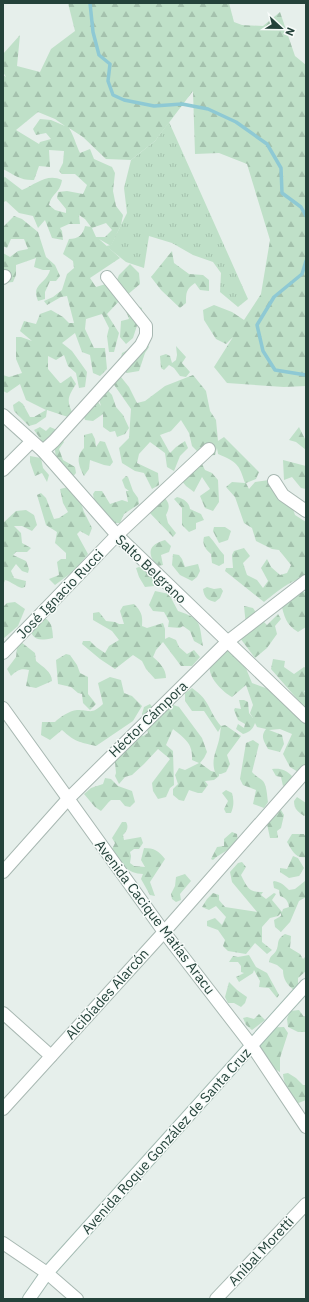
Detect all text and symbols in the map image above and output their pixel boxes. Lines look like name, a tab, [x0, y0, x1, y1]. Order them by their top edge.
north arrow	[261, 8, 301, 48]
text: N	[282, 25, 298, 38]
street label: Salto Belgrano	[112, 531, 190, 607]
street label: José Ignacio Rucci	[13, 546, 107, 642]
street label: Héctor Cámpora	[105, 677, 192, 761]
street label: Avenida Cacique Matías Aracu	[91, 836, 219, 998]
street label: Alcibíades Alarcón	[61, 945, 153, 1043]
street label: Avenida Roque González de Santa Cruz	[78, 1044, 255, 1238]
street label: Aníbal Moretti	[224, 1213, 298, 1289]

